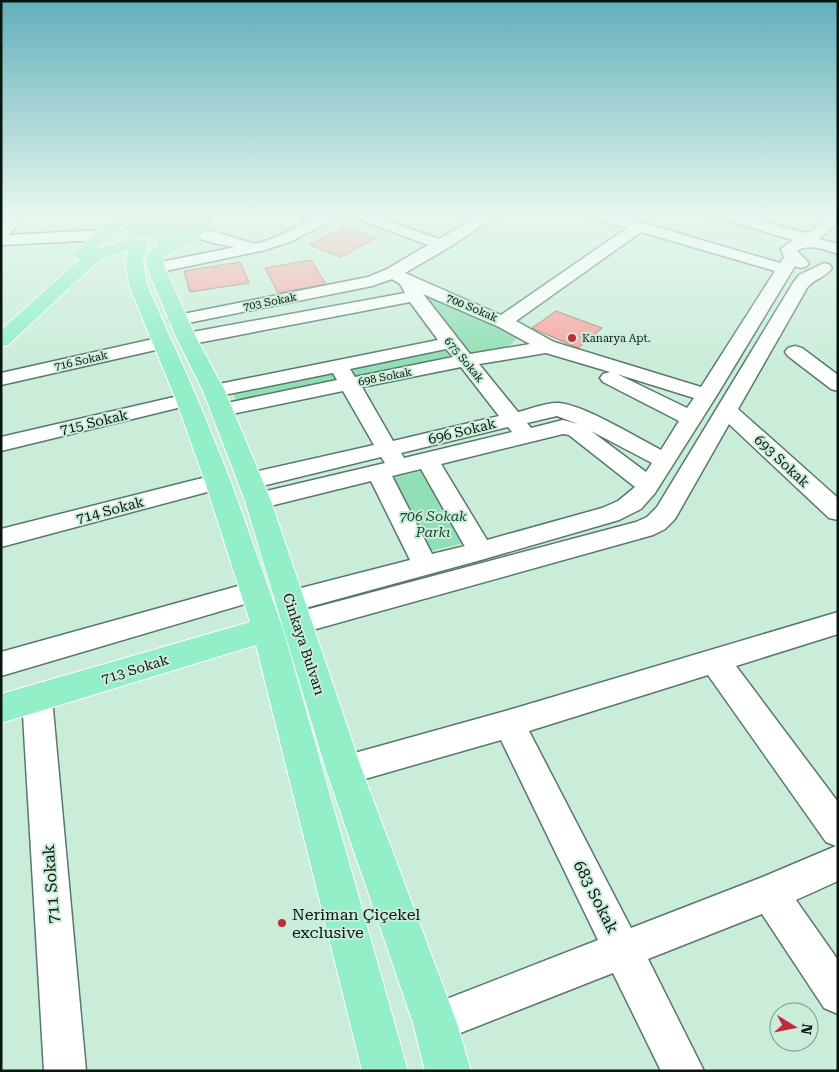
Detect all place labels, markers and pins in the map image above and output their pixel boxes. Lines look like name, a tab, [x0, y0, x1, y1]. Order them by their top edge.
marker: Kanarya Apt.	[566, 332, 578, 344]
place label: Kanarya Apt.	[582, 332, 651, 345]
place label: Neriman Çiçekel exclusive	[292, 905, 420, 942]
marker: Neriman Çiçekel exclusive	[276, 917, 288, 929]

